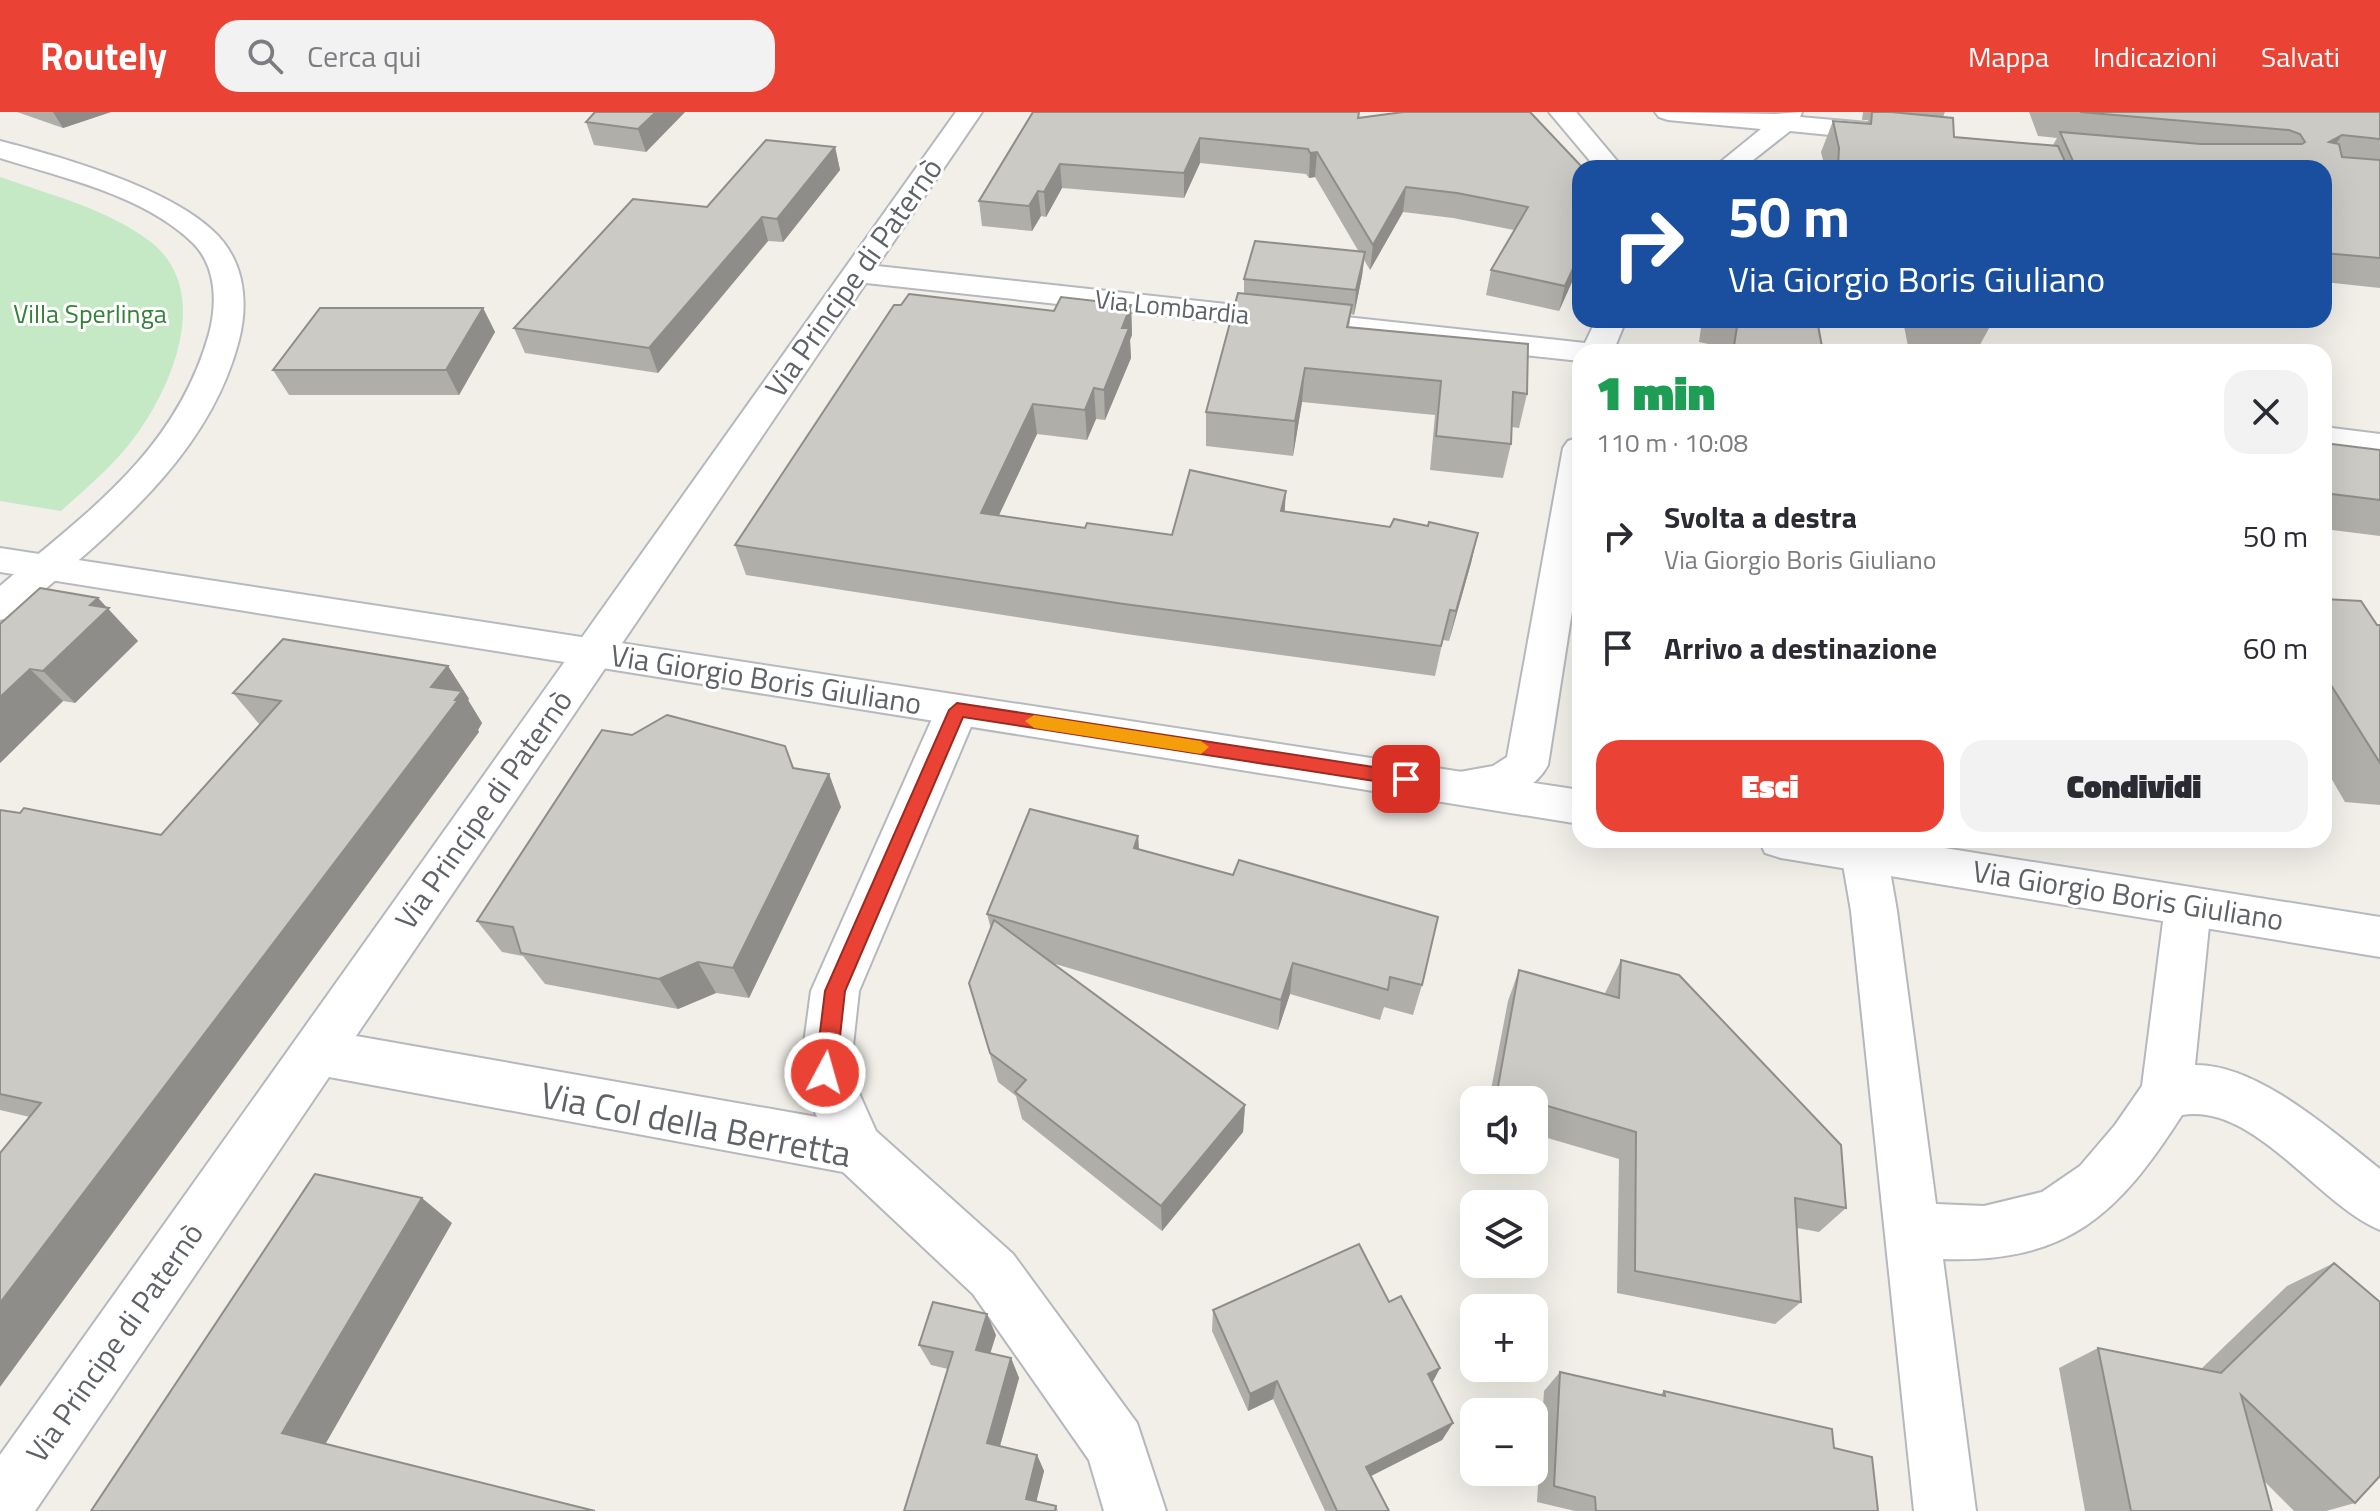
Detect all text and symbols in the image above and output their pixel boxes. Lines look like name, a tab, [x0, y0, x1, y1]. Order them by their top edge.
search box	[215, 20, 775, 92]
text: Routely	[40, 27, 167, 85]
text: Cerca qui	[307, 33, 421, 79]
icon: search	[243, 34, 287, 78]
text: Mappa	[1968, 35, 2049, 78]
text: Indicazioni	[2093, 35, 2217, 78]
text: Salvati	[2261, 35, 2340, 78]
street label: Via Principe di Paternò	[753, 148, 953, 407]
text: 50 m	[1728, 174, 1850, 259]
icon: right	[1596, 192, 1700, 296]
text: Via Giorgio Boris Giuliano	[1728, 251, 2105, 306]
street label: Via Lombardia	[1093, 279, 1251, 334]
park label: Villa Sperlinga	[13, 294, 167, 333]
text: 1 min	[1596, 356, 1715, 429]
button: close	[2224, 370, 2308, 454]
text: 110 m · 10:08	[1596, 423, 1748, 462]
text: Svolta a destra	[1664, 494, 1857, 540]
text: 50 m	[2243, 513, 2308, 559]
icon: right	[1596, 514, 1640, 558]
text: Via Giorgio Boris Giuliano	[1664, 540, 1937, 579]
text: Arrivo a destinazione	[1664, 625, 1937, 671]
text: 60 m	[2243, 625, 2308, 671]
icon: arrive	[1596, 626, 1640, 670]
street label: Via Giorgio Boris Giuliano	[607, 632, 925, 726]
street label: Via Principe di Paternò	[383, 680, 583, 939]
button: Esci	[1596, 740, 1944, 832]
button: Condividi	[1960, 740, 2308, 832]
pin	[1372, 745, 1440, 813]
icon: arrive	[1384, 757, 1428, 801]
street label: Via Giorgio Boris Giuliano	[1969, 848, 2287, 942]
position arrow	[783, 1031, 867, 1115]
street label: Via Col della Berretta	[536, 1066, 856, 1181]
map controls	[1460, 1086, 1548, 1486]
button: sound	[1460, 1086, 1548, 1174]
button: layers	[1460, 1190, 1548, 1278]
street label: Via Principe di Paternò	[14, 1213, 214, 1472]
button: +	[1460, 1294, 1548, 1382]
button: −	[1460, 1398, 1548, 1486]

